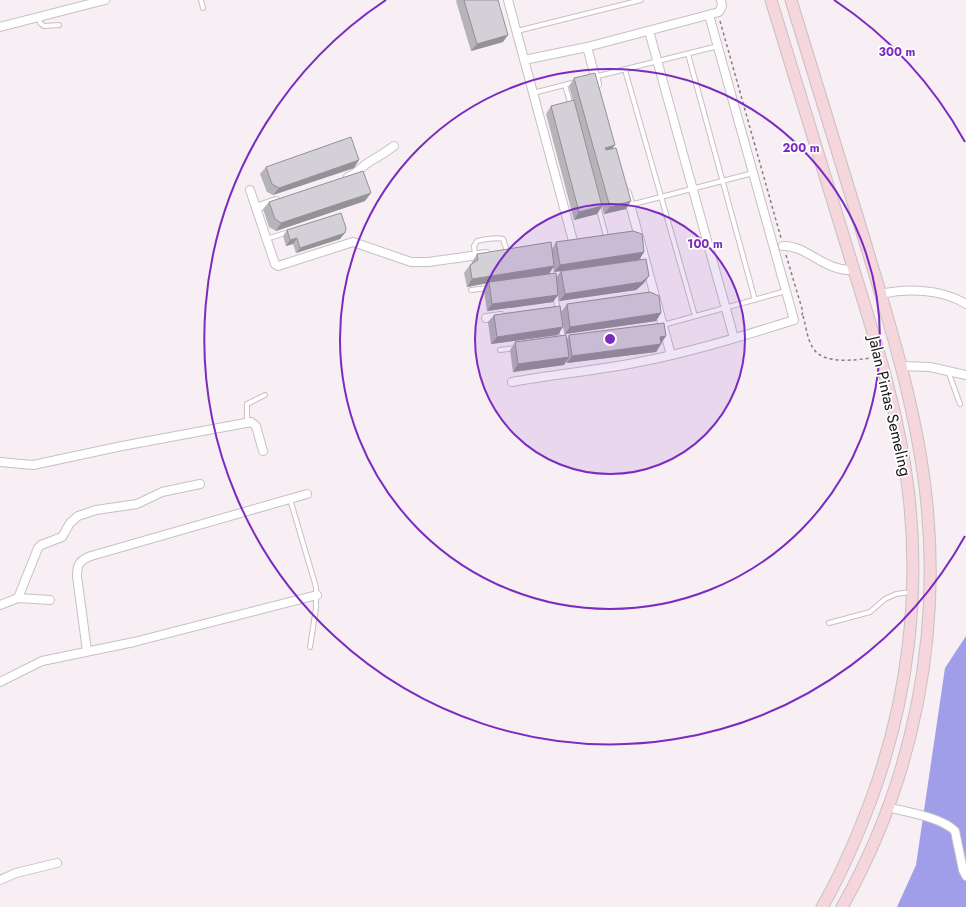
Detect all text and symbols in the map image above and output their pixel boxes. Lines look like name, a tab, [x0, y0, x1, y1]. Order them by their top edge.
text: 300 m	[879, 43, 916, 61]
text: 200 m	[782, 139, 820, 157]
text: 100 m	[687, 235, 723, 253]
centre of rings	[603, 332, 617, 346]
street label: Jalan Pintas Semeling	[862, 332, 917, 478]

